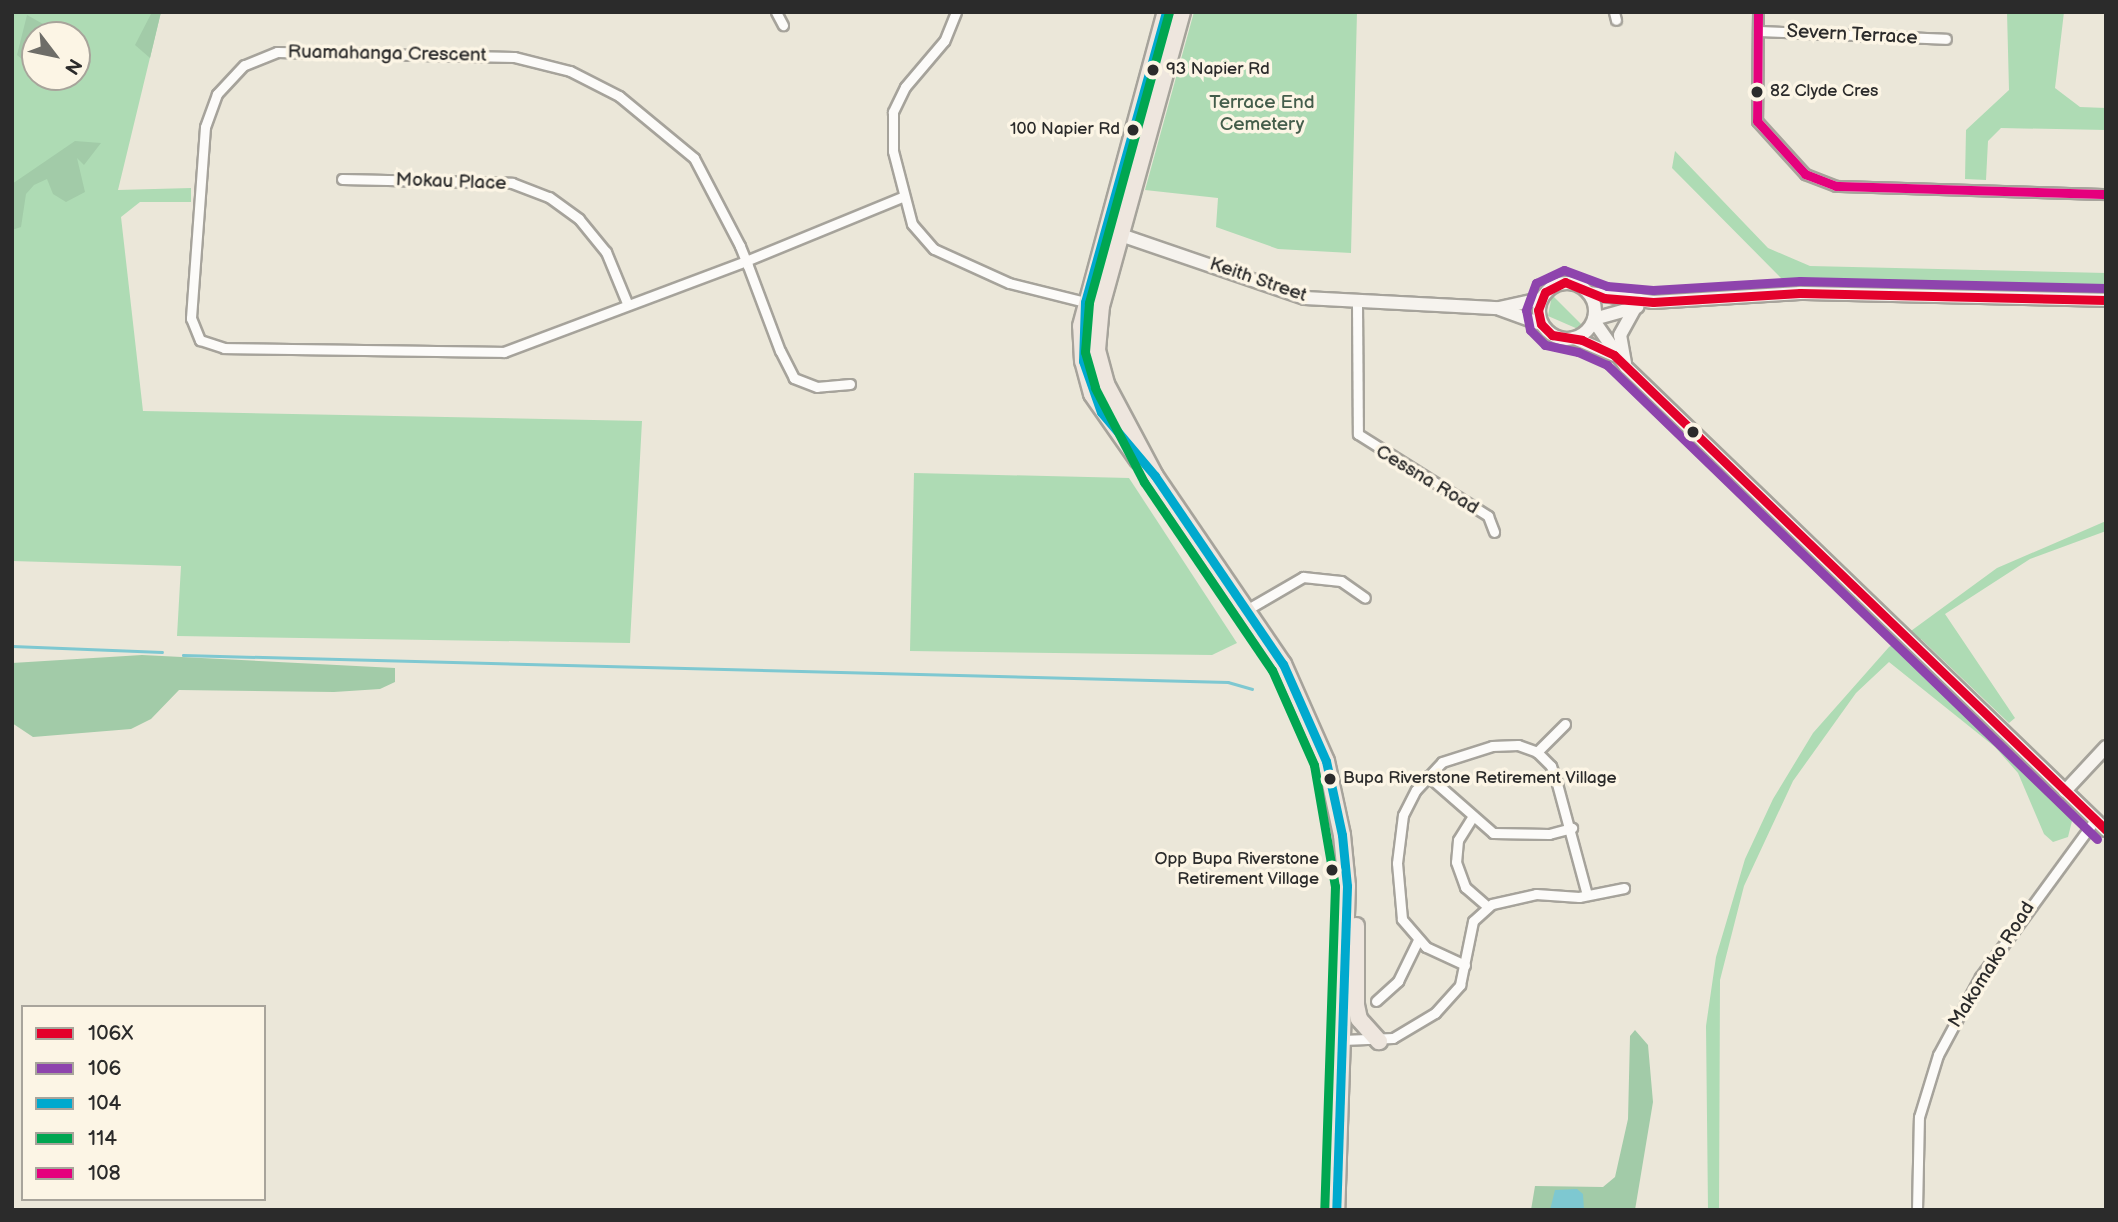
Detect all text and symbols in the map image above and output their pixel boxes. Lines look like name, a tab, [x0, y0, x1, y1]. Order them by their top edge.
street label: Severn Terrace	[1786, 20, 1918, 50]
north arrow	[21, 21, 91, 91]
street label: Ruamahanga Crescent	[287, 41, 487, 67]
text: N	[59, 54, 86, 78]
place label: 93 Napier Rd	[1166, 60, 1270, 80]
marker: 93 Napier Rd	[1146, 63, 1160, 77]
place label: 82 Clyde Cres	[1770, 82, 1878, 102]
marker: 82 Clyde Cres	[1750, 85, 1764, 99]
park label: Terrace End Cemetery	[1209, 92, 1315, 136]
place label: 100 Napier Rd	[1010, 120, 1120, 140]
marker: 100 Napier Rd	[1126, 123, 1140, 137]
street label: Mokau Place	[395, 169, 507, 195]
street label: Keith Street	[1206, 253, 1310, 307]
unlabelled marker	[1686, 425, 1700, 439]
street label: Cessna Road	[1371, 440, 1483, 520]
place label: Bupa Riverstone Retirement Village	[1343, 769, 1617, 789]
marker: Bupa Riverstone Retirement Village	[1323, 772, 1337, 786]
place label: Opp Bupa Riverstone Retirement Village	[1154, 850, 1319, 890]
marker: Opp Bupa Riverstone Retirement Village	[1325, 863, 1339, 877]
street label: Makomako Road	[1944, 898, 2040, 1032]
legend	[21, 1005, 266, 1201]
text: 106X	[88, 1021, 133, 1046]
text: 106	[88, 1056, 121, 1081]
text: 104	[88, 1091, 121, 1116]
text: 114	[88, 1126, 117, 1151]
text: 108	[88, 1161, 121, 1186]

